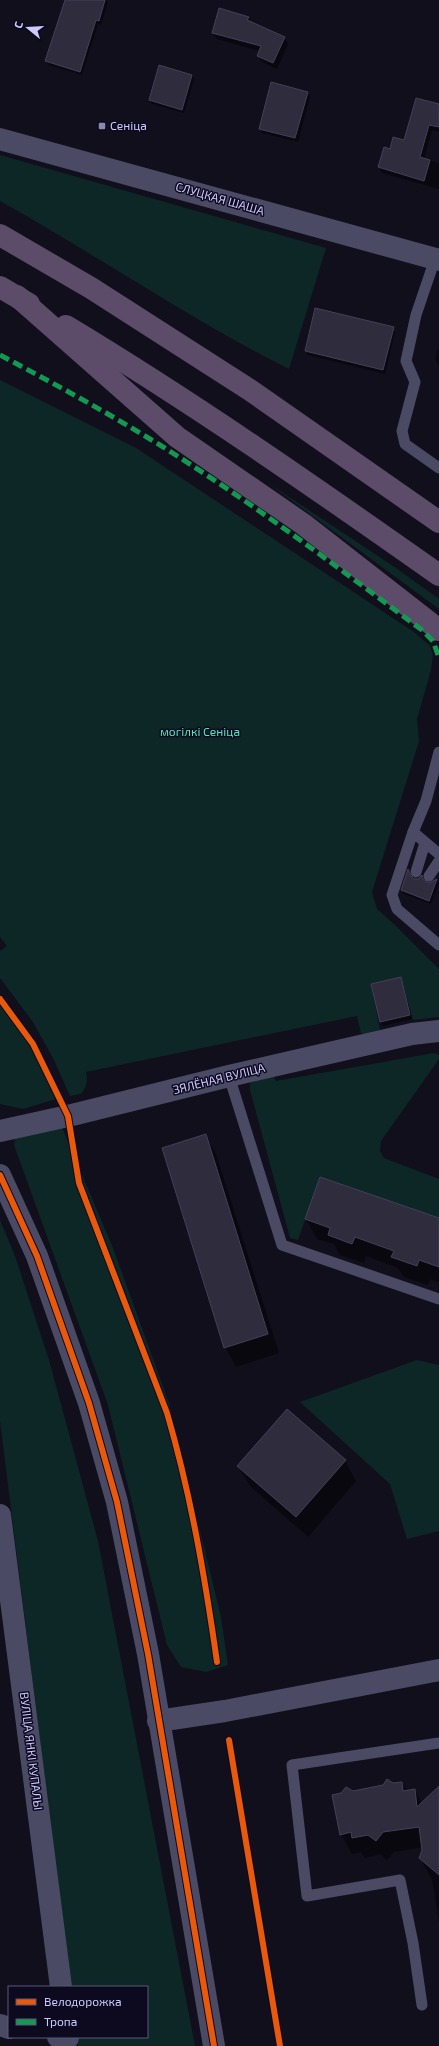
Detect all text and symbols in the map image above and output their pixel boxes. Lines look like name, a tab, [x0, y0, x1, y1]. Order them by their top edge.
north arrow	[8, 8, 48, 48]
text: С	[11, 19, 25, 30]
place label: Сеніца	[110, 118, 147, 132]
marker: Сеніца	[97, 121, 107, 131]
street label: СЛУЦКАЯ ШАША	[174, 179, 267, 218]
park label: могілкі Сеніца	[160, 724, 240, 738]
street label: ЗЯЛЁНАЯ ВУЛІЦА	[171, 1060, 267, 1096]
street label: ВУЛІЦА ЯНКІ КУПАЛЫ	[18, 1691, 46, 1811]
legend	[8, 1986, 148, 2038]
text: Велодорожка	[44, 1994, 122, 2008]
text: Тропа	[44, 2014, 77, 2028]

